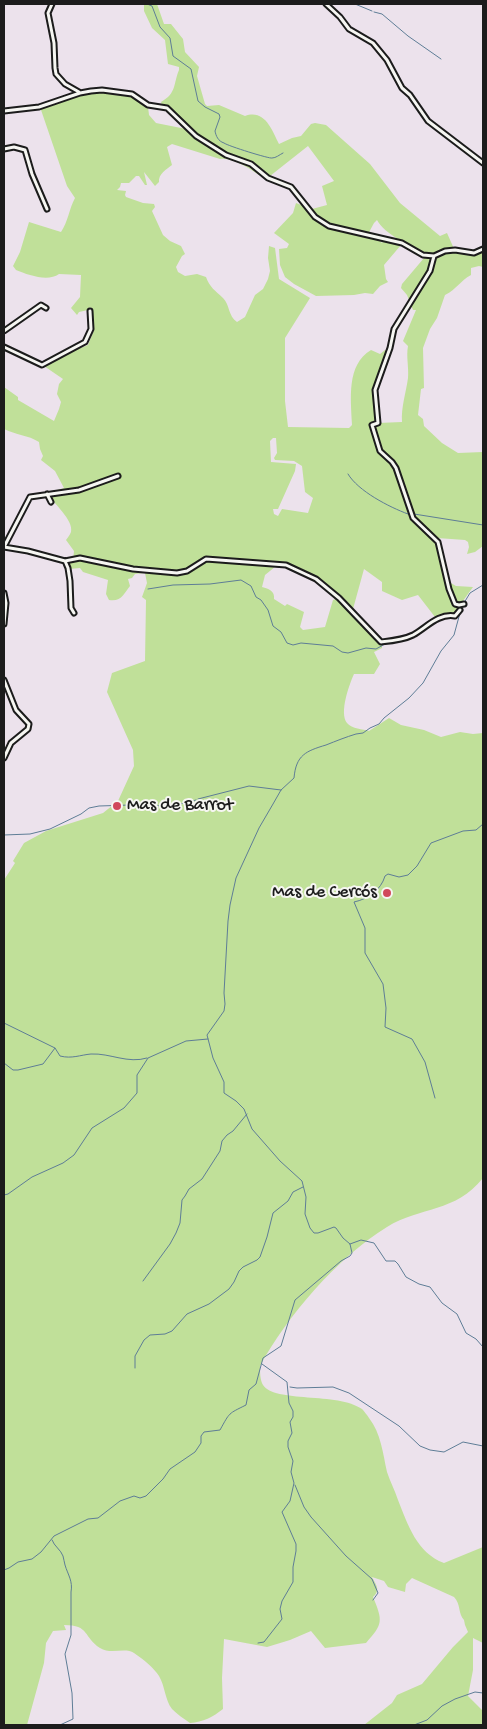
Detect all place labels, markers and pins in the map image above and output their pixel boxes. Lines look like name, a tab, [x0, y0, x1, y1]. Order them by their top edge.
place label: Mas de Barrot	[127, 795, 233, 817]
marker: Mas de Barrot	[111, 800, 123, 812]
place label: Mas de Cercós	[272, 882, 377, 904]
marker: Mas de Cercós	[381, 887, 393, 899]

